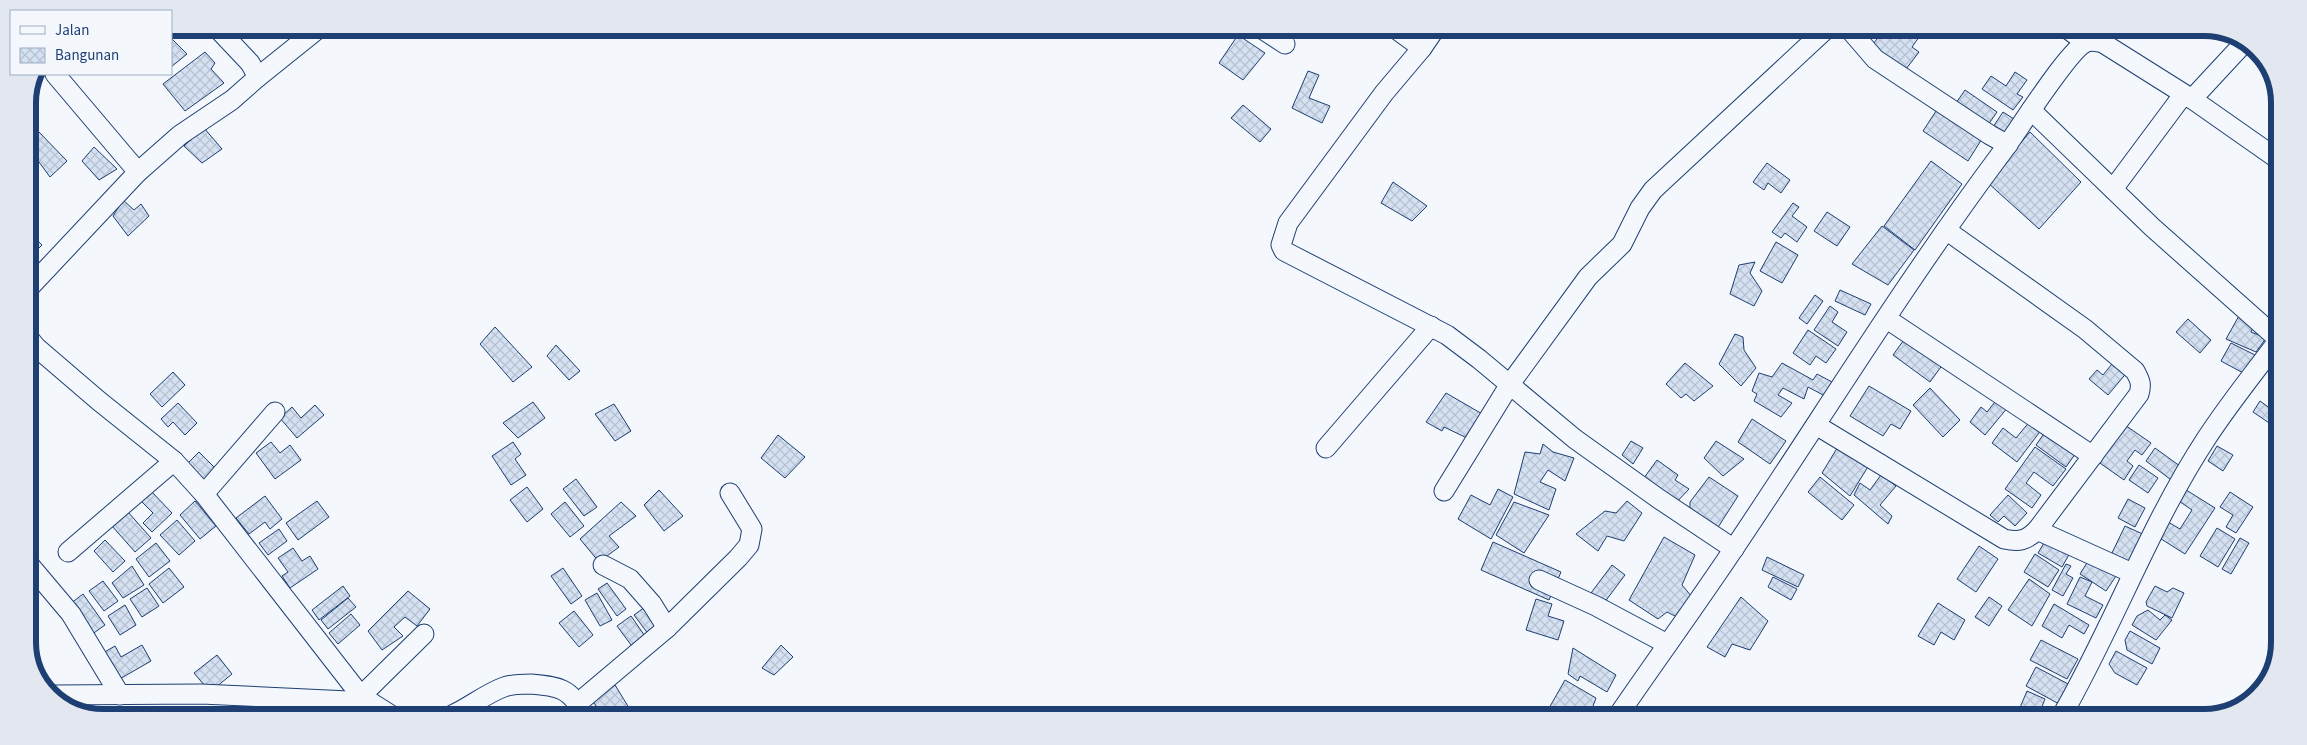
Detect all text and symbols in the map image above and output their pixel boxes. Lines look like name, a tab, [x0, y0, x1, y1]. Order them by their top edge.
legend	[10, 10, 172, 75]
text: Jalan	[55, 20, 89, 41]
text: Bangunan	[55, 45, 119, 66]

